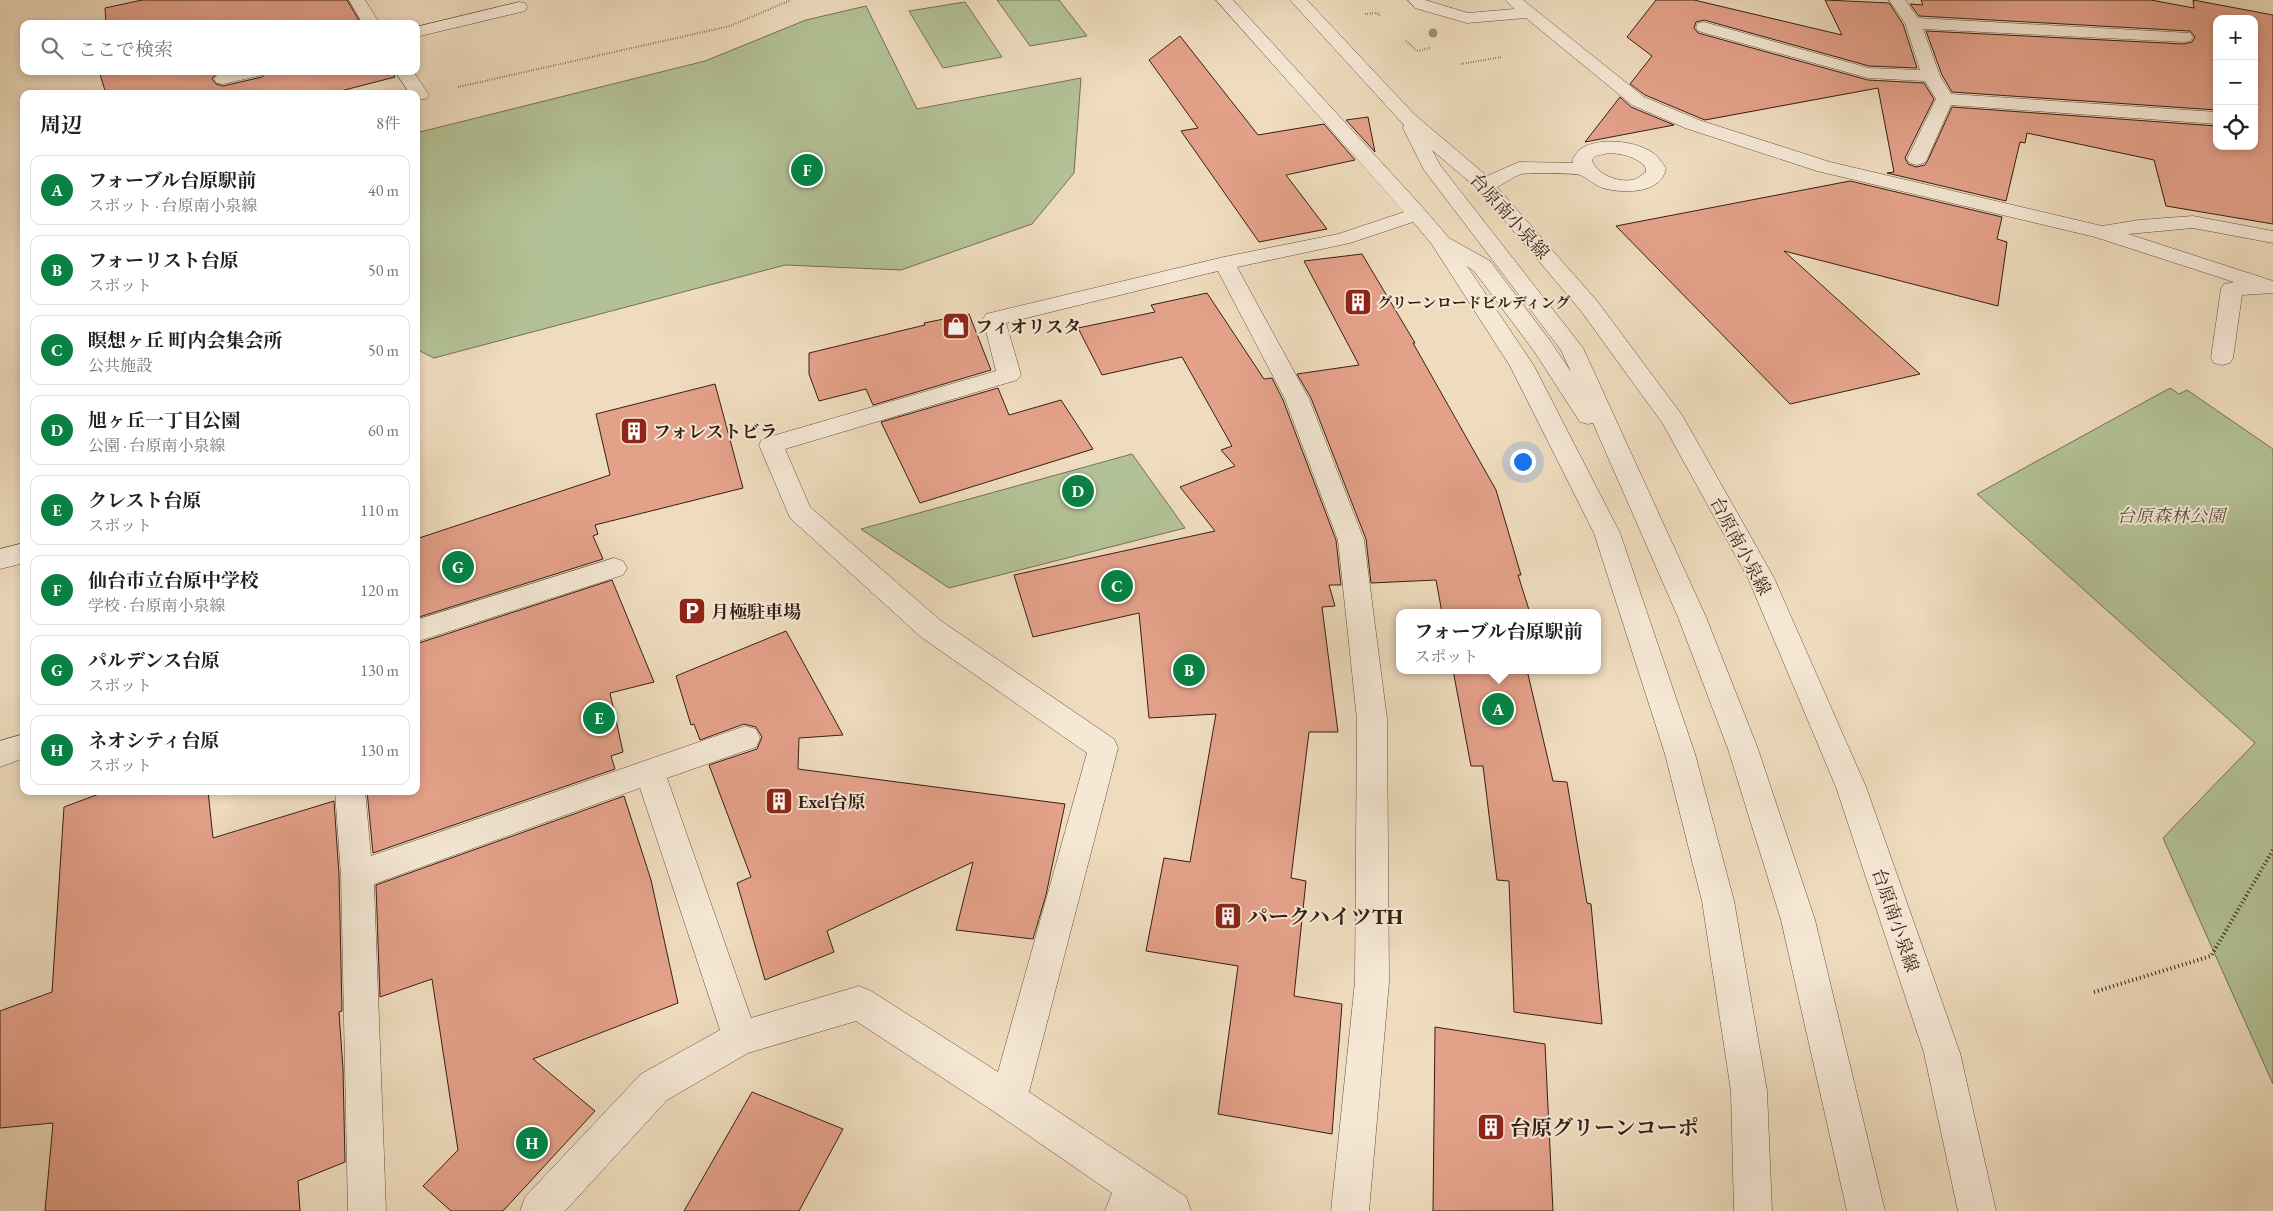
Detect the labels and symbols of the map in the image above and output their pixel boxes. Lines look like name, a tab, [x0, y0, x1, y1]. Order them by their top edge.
pin: F	[791, 151, 823, 189]
street label: 台原南小泉線	[1465, 168, 1555, 264]
building icon: グリーンロードビルディング	[1343, 287, 1373, 317]
place label: グリーンロードビルディング	[1377, 293, 1570, 312]
shop icon: フィオリスタ	[941, 311, 971, 341]
place label: フィオリスタ	[975, 315, 1081, 338]
building icon: フォレストビラ	[619, 416, 649, 446]
place label: フォレストビラ	[653, 420, 778, 443]
your location	[1510, 449, 1536, 475]
pin: D	[1062, 472, 1094, 510]
street label: 台原南小泉線	[1705, 493, 1777, 599]
park label: 台原森林公園	[2117, 504, 2228, 527]
pin: G	[442, 548, 474, 586]
pin: C	[1101, 567, 1133, 605]
parking icon: 月極駐車場	[677, 596, 707, 626]
place label: 月極駐車場	[711, 600, 801, 623]
pin: B	[1173, 651, 1205, 689]
pin: A	[1482, 690, 1514, 728]
pin: E	[583, 699, 615, 737]
building icon: Exel台原	[764, 786, 794, 816]
place label: Exel台原	[798, 790, 866, 813]
street label: 台原南小泉線	[1868, 865, 1924, 975]
building icon: パークハイツTH	[1213, 901, 1243, 931]
place label: パークハイツTH	[1247, 903, 1403, 930]
building icon: 台原グリーンコーポ	[1476, 1112, 1506, 1142]
place label: 台原グリーンコーポ	[1510, 1114, 1699, 1141]
pin: H	[516, 1124, 548, 1162]

